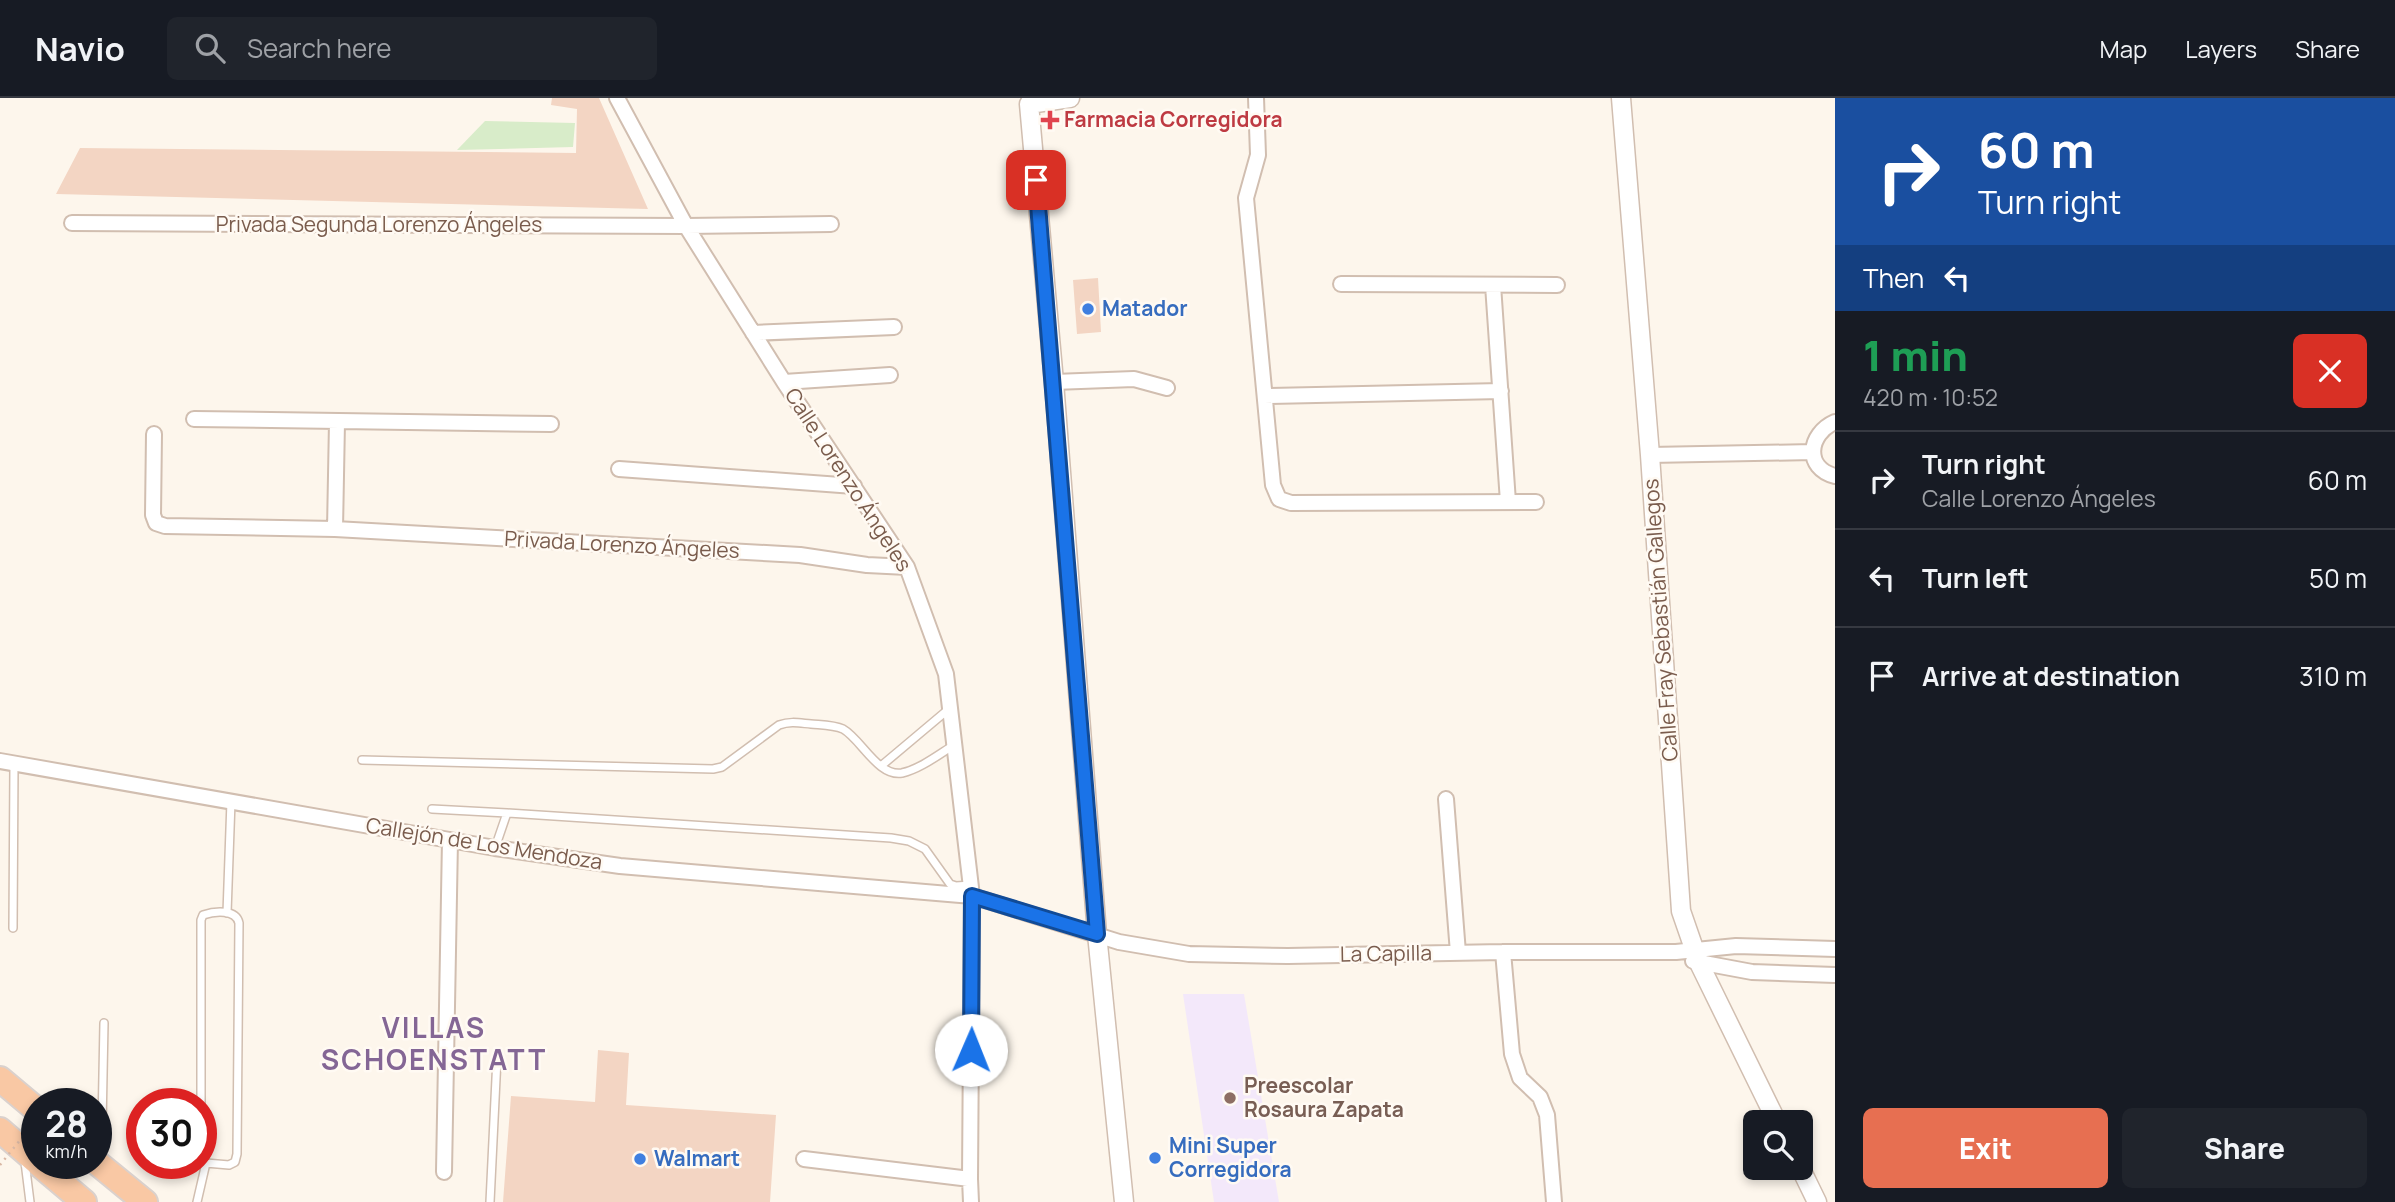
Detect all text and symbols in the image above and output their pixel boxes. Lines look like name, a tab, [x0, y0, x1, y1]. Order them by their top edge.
search box	[167, 17, 657, 80]
text: Navio	[35, 26, 125, 71]
icon: search	[191, 29, 229, 67]
text: Search here	[247, 30, 391, 66]
text: Map	[2100, 32, 2147, 65]
text: Layers	[2185, 32, 2257, 65]
text: Share	[2295, 32, 2360, 65]
place label: Farmacia Corregidora	[1064, 105, 1283, 133]
marker: Farmacia Corregidora	[1042, 112, 1058, 128]
text: 60 m	[1978, 116, 2095, 183]
icon: right	[1863, 126, 1954, 217]
pin	[1006, 150, 1066, 210]
icon: arrive	[1017, 161, 1055, 199]
text: Turn right	[1978, 180, 2121, 224]
street label: Privada Segunda Lorenzo Ángeles	[216, 210, 542, 238]
icon: left	[1938, 259, 1976, 297]
text: Then	[1863, 260, 1924, 296]
place label: Matador	[1102, 294, 1188, 322]
marker: Matador	[1080, 301, 1096, 317]
text: 1 min	[1863, 326, 1968, 384]
button: close	[2293, 334, 2367, 408]
text: 420 m · 10:52	[1863, 381, 1998, 413]
street label: Calle Lorenzo Ángeles	[779, 382, 919, 577]
text: Turn right	[1922, 446, 2046, 482]
icon: right	[1863, 461, 1901, 499]
text: 60 m	[2308, 462, 2367, 498]
street label: Calle Fray Sebastián Gallegos	[1636, 478, 1684, 762]
text: Calle Lorenzo Ángeles	[1922, 482, 2156, 514]
street label: Privada Lorenzo Ángeles	[504, 524, 740, 564]
icon: left	[1863, 559, 1901, 597]
text: Turn left	[1922, 560, 2029, 596]
text: 50 m	[2309, 560, 2367, 596]
icon: arrive	[1863, 657, 1901, 695]
text: Arrive at destination	[1922, 658, 2180, 694]
text: 310 m	[2299, 658, 2367, 694]
street label: Callejón de Los Mendoza	[364, 810, 604, 876]
street label: La Capilla	[1340, 938, 1432, 968]
district label: VILLAS SCHOENSTATT	[321, 1008, 547, 1078]
position arrow	[934, 1013, 1008, 1087]
place label: Preescolar Rosaura Zapata	[1244, 1071, 1404, 1123]
speed limit sign: 30	[126, 1088, 217, 1179]
marker: Preescolar Rosaura Zapata	[1222, 1090, 1238, 1106]
text: 28	[45, 1100, 88, 1148]
button: Exit	[1863, 1108, 2108, 1188]
button: Share	[2122, 1108, 2367, 1188]
map controls	[1743, 1110, 1813, 1180]
button: search	[1743, 1110, 1813, 1180]
place label: Mini Super Corregidora	[1169, 1131, 1292, 1183]
text: km/h	[46, 1139, 87, 1163]
place label: Walmart	[654, 1144, 740, 1172]
marker: Mini Super Corregidora	[1147, 1150, 1163, 1166]
marker: Walmart	[632, 1151, 648, 1167]

